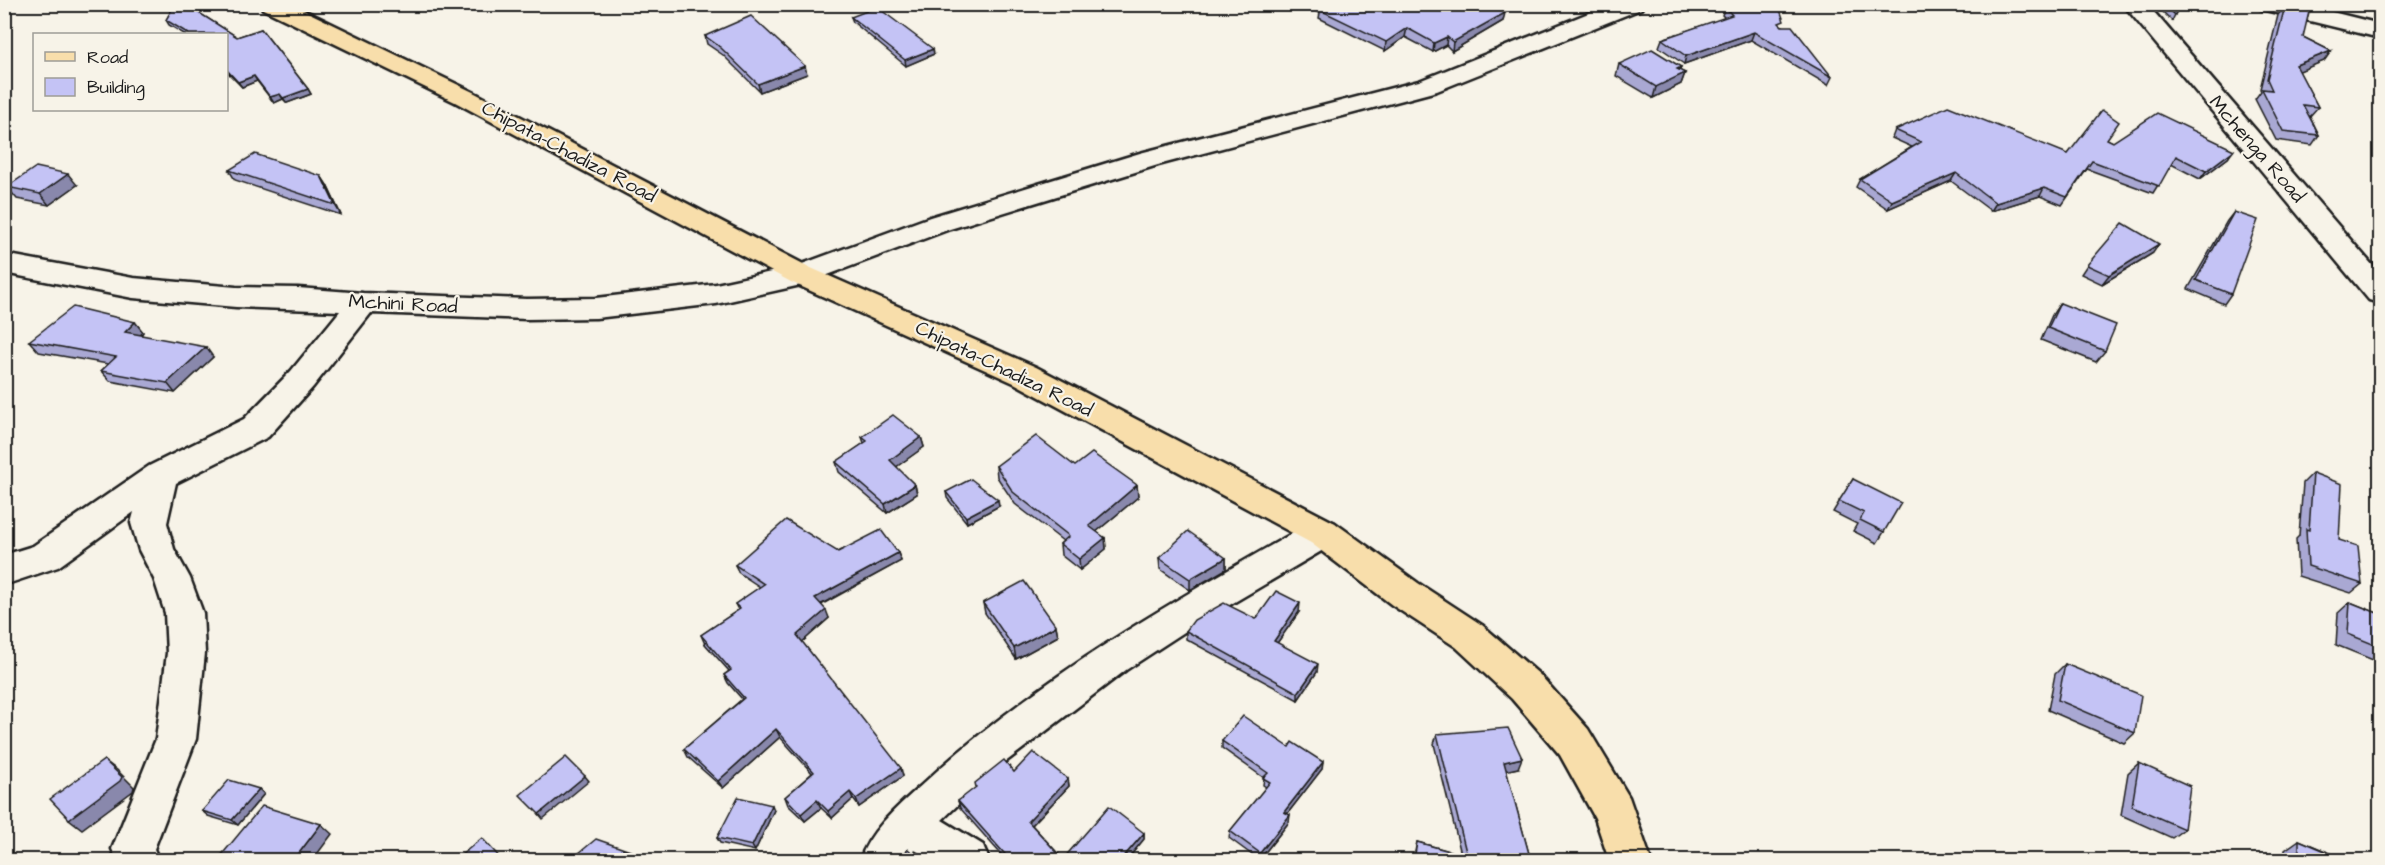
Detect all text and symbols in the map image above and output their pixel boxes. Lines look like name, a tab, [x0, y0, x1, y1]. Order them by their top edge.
legend	[33, 33, 228, 111]
text: Road	[87, 45, 128, 70]
text: Building	[87, 75, 145, 101]
street label: Mchenga Road	[2202, 89, 2312, 210]
street label: Chipata-Chadiza Road	[477, 94, 661, 210]
street label: Mchini Road	[348, 287, 458, 321]
street label: Chipata-Chadiza Road	[910, 314, 1098, 424]

